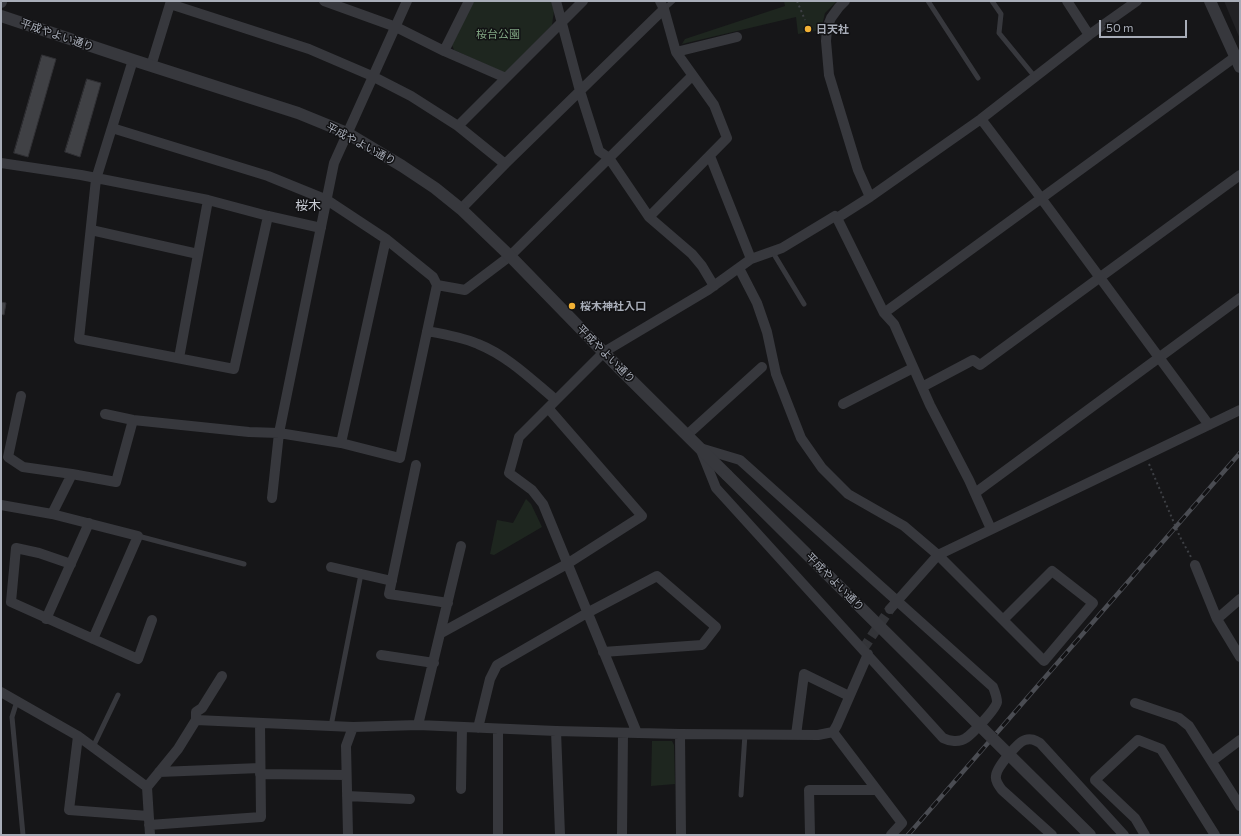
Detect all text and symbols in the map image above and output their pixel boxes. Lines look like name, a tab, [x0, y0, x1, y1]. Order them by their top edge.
scale bar	[1101, 12, 1189, 38]
street label: 平成やよい通り	[18, 16, 96, 54]
text: 50 m	[1106, 20, 1134, 34]
place label: 日天社	[816, 22, 849, 36]
marker: 日天社	[803, 24, 813, 34]
park label: 桜台公園	[476, 27, 520, 41]
street label: 平成やよい通り	[324, 120, 398, 168]
district label: 桜木	[295, 198, 321, 214]
place label: 桜木神社入口	[580, 299, 646, 313]
marker: 桜木神社入口	[567, 301, 577, 311]
street label: 平成やよい通り	[574, 322, 638, 386]
street label: 平成やよい通り	[803, 550, 867, 614]

